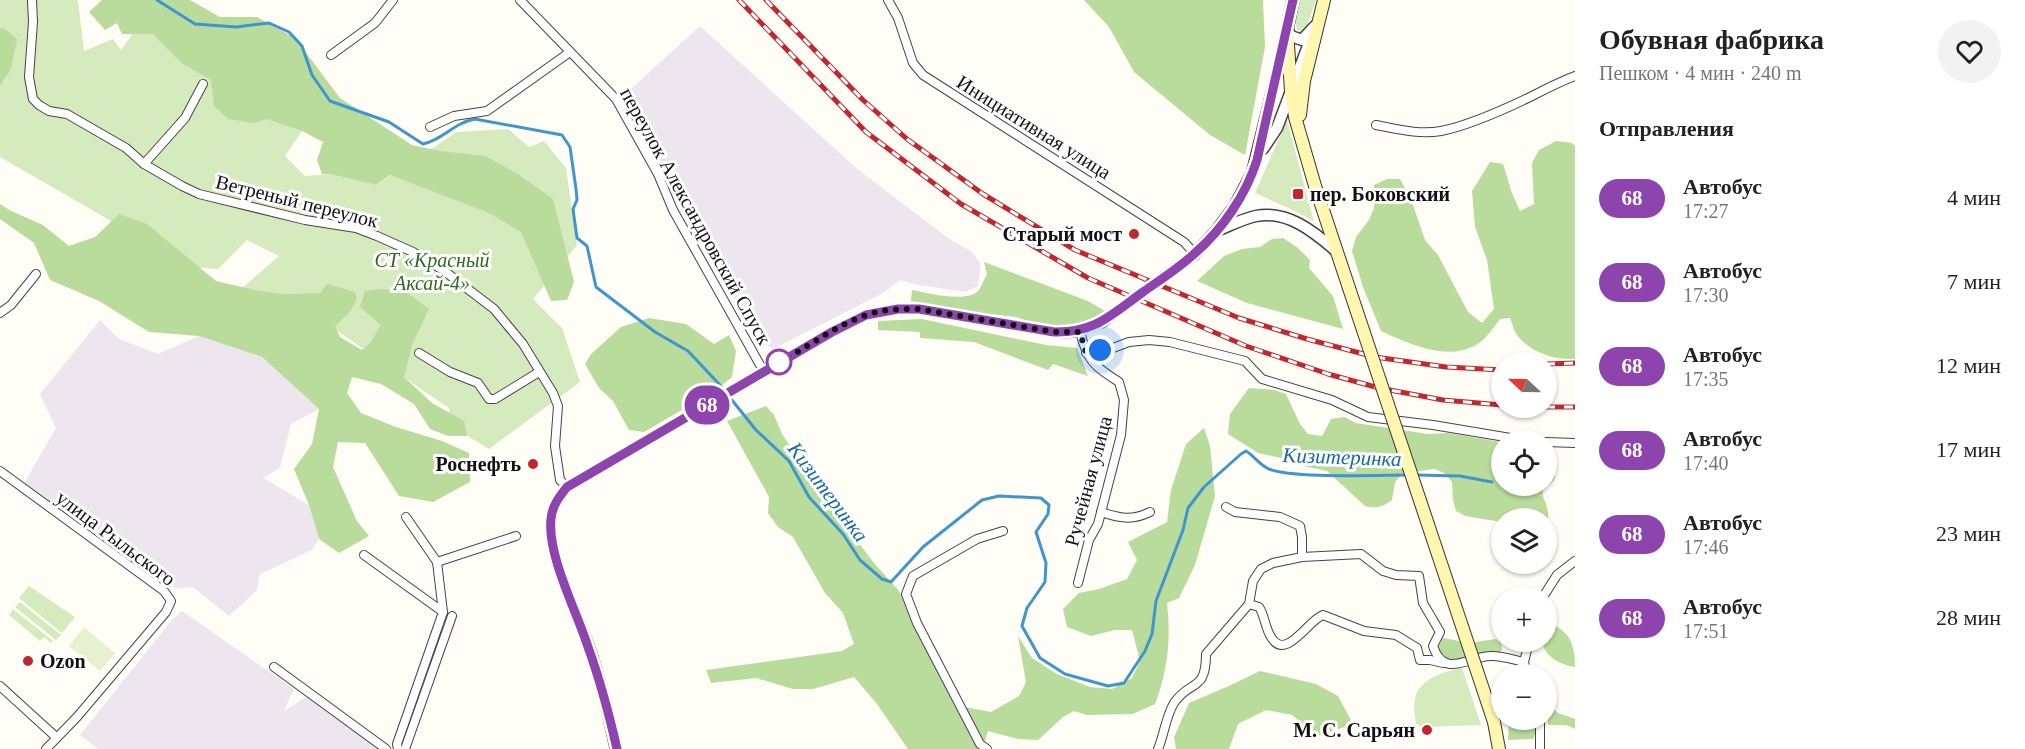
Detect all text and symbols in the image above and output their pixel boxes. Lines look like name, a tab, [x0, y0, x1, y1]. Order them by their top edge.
button: heart	[1938, 20, 2001, 83]
text: Обувная фабрика	[1599, 24, 1824, 55]
text: Пешком · 4 мин · 240 m	[1599, 62, 1802, 84]
street label: Инициативная улица	[952, 71, 1115, 184]
street label: переулок Александровский Спуск	[615, 84, 776, 349]
text: Отправления	[1599, 116, 1734, 141]
street label: Ветреный переулок	[213, 170, 381, 233]
text: Автобус	[1683, 174, 1762, 199]
place label: пер. Боковский	[1310, 183, 1450, 206]
text: 4 мин	[1947, 185, 2001, 210]
text: 68	[1622, 186, 1643, 210]
marker: пер. Боковский	[1291, 187, 1305, 201]
text: 17:27	[1683, 200, 1729, 222]
place label: Старый мост	[1002, 223, 1122, 246]
marker: Старый мост	[1127, 227, 1141, 241]
park label: СТ «Красный Аксай-4»	[374, 249, 490, 294]
text: Автобус	[1683, 258, 1762, 283]
text: 7 мин	[1947, 269, 2001, 294]
text: 68	[1622, 270, 1643, 294]
text: 17:30	[1683, 284, 1729, 306]
your location	[1085, 335, 1115, 365]
text: Автобус	[1683, 342, 1762, 367]
unlabelled marker	[766, 349, 792, 375]
north arrow	[1491, 352, 1557, 418]
map controls	[1491, 352, 1557, 730]
text: 12 мин	[1936, 353, 2001, 378]
text: 68	[1622, 354, 1643, 378]
text: 17:35	[1683, 368, 1729, 390]
line badge: 68	[680, 386, 734, 424]
text: 68	[697, 393, 718, 417]
street label: Ручейная улица	[1060, 413, 1117, 549]
text: Автобус	[1683, 426, 1762, 451]
button: locate	[1491, 430, 1557, 496]
water label: Кизитеринка	[782, 437, 873, 547]
text: 17 мин	[1936, 437, 2001, 462]
text: 68	[1622, 438, 1643, 462]
water label: Кизитеринка	[1281, 443, 1402, 471]
text: 17:40	[1683, 452, 1729, 474]
place label: Роснефть	[436, 453, 521, 476]
marker: Роснефть	[526, 457, 540, 471]
street label: улица Рыльского	[52, 486, 180, 591]
button: layers	[1491, 508, 1557, 574]
text: Автобус	[1683, 510, 1762, 535]
text: 23 мин	[1936, 521, 2001, 546]
text: 68	[1622, 522, 1643, 546]
text: 17:46	[1683, 536, 1729, 558]
button: +	[1491, 586, 1557, 652]
text: Автобус	[1683, 594, 1762, 619]
text: 28 мин	[1936, 605, 2001, 630]
text: 68	[1622, 606, 1643, 630]
text: 17:51	[1683, 620, 1729, 642]
place label: Ozon	[40, 650, 86, 672]
marker: Ozon	[21, 654, 35, 668]
button: −	[1491, 664, 1557, 730]
place label: М. С. Сарьян	[1293, 719, 1415, 742]
marker: М. С. Сарьян	[1420, 723, 1434, 737]

